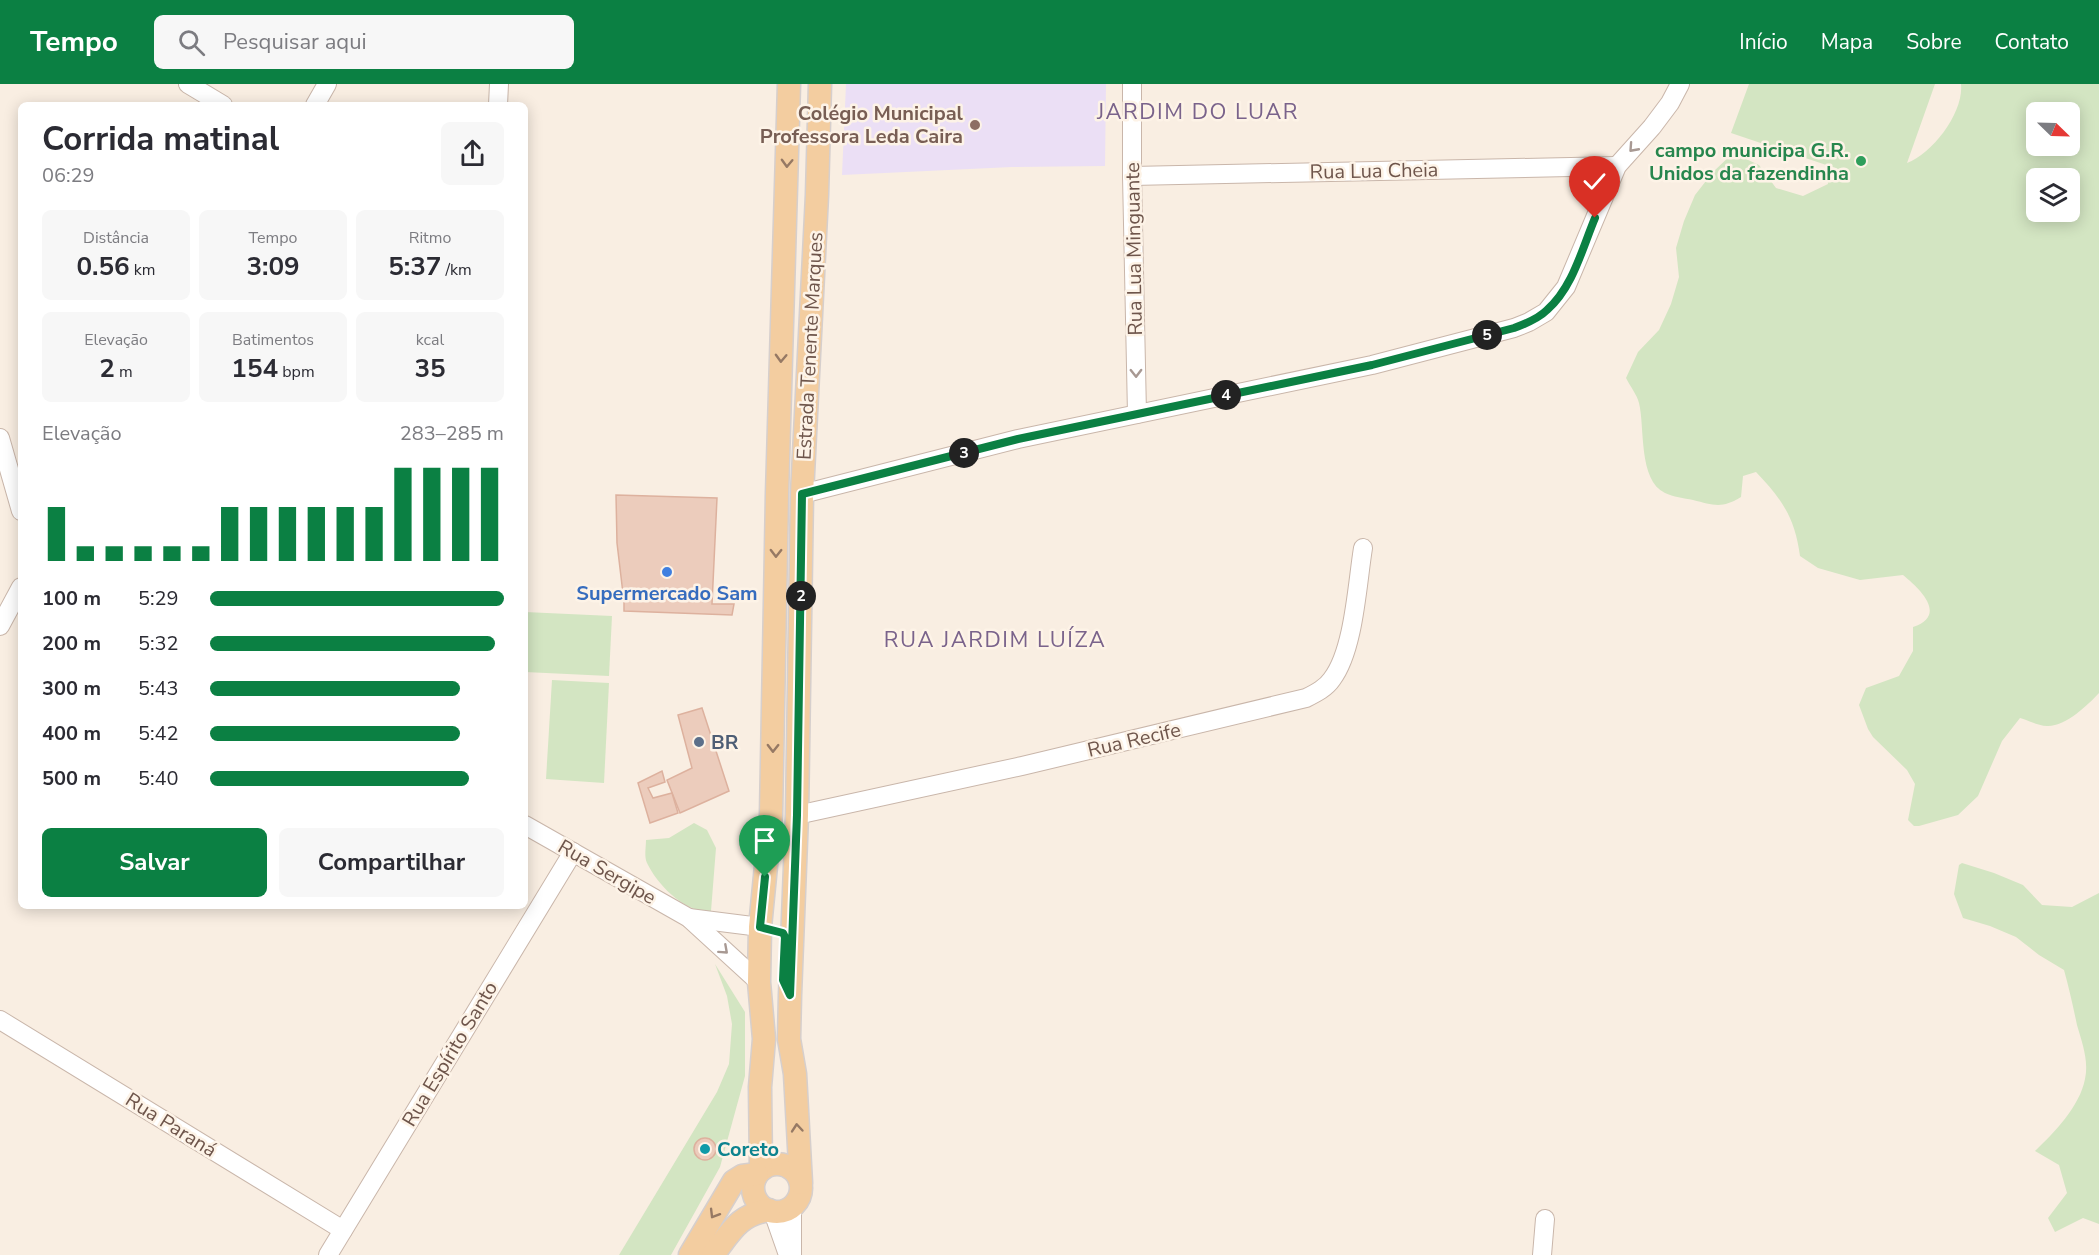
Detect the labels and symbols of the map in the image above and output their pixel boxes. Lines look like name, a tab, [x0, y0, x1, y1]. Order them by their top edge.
district label: JARDIM DO LUAR	[1096, 97, 1299, 127]
place label: Colégio Municipal Professora Leda Caira	[760, 100, 964, 150]
north arrow	[2026, 102, 2080, 156]
marker: Colégio Municipal Professora Leda Caira	[968, 118, 982, 132]
place label: campo municipa G.R. Unidos da fazendinha	[1649, 137, 1849, 187]
one-way arrow	[1629, 141, 1640, 152]
marker: campo municipa G.R. Unidos da fazendinha	[1854, 154, 1868, 168]
street label: Rua Lua Cheia	[1309, 156, 1439, 186]
pin	[1569, 156, 1620, 218]
one-way arrow	[781, 159, 794, 168]
street label: Rua Lua Minguante	[1119, 162, 1149, 336]
street label: Estrada Tenente Marques	[791, 231, 829, 461]
pin: 5	[1472, 320, 1502, 350]
one-way arrow	[775, 354, 787, 363]
one-way arrow	[1129, 369, 1142, 378]
pin: 4	[1211, 380, 1241, 410]
pin: 3	[949, 438, 979, 468]
one-way arrow	[769, 549, 782, 558]
marker: Supermercado Sam	[660, 565, 674, 579]
place label: Supermercado Sam	[576, 580, 758, 607]
pin: 2	[786, 581, 816, 611]
district label: RUA JARDIM LUÍZA	[884, 625, 1106, 655]
street label: Rua Recife	[1085, 716, 1183, 764]
place label: BR	[711, 729, 739, 756]
marker: BR	[692, 735, 706, 749]
one-way arrow	[766, 744, 779, 753]
pin	[739, 815, 790, 877]
street label: Rua Sergipe	[553, 833, 661, 911]
one-way arrow	[717, 943, 728, 954]
street label: Rua Espírito Santo	[396, 976, 504, 1132]
street label: Rua Paraná	[120, 1086, 222, 1164]
one-way arrow	[791, 1124, 804, 1133]
place label: Coreto	[717, 1136, 779, 1163]
marker: Coreto	[698, 1142, 712, 1156]
one-way arrow	[710, 1208, 722, 1218]

